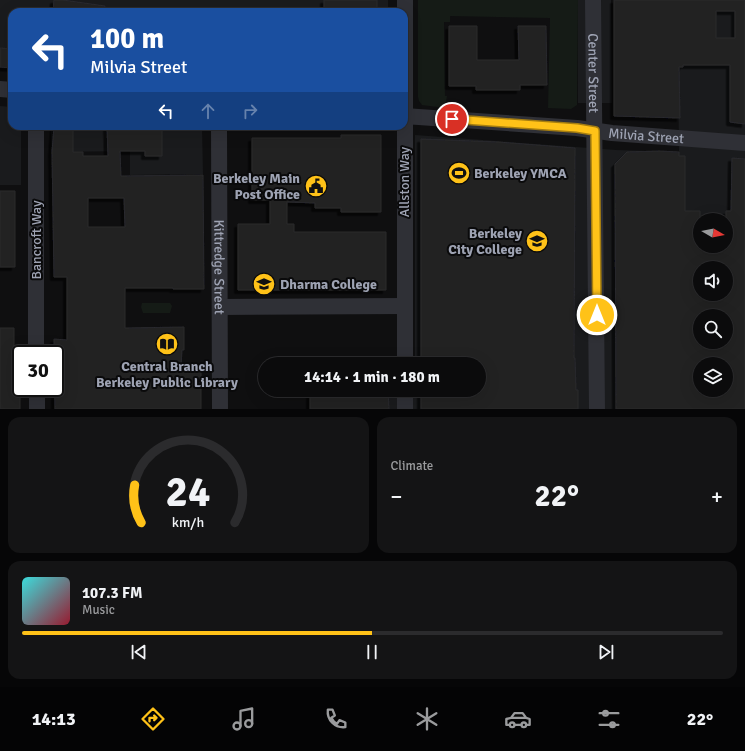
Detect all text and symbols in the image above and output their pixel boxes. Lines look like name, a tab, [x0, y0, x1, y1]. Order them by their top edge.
text: 100 m	[90, 22, 164, 56]
icon: left	[24, 24, 76, 76]
street label: Center Street	[584, 33, 602, 113]
text: Milvia Street	[90, 56, 187, 78]
icon: left	[155, 100, 177, 122]
icon: ahead	[197, 100, 219, 122]
icon: right	[239, 100, 261, 122]
pin	[435, 102, 469, 136]
icon: arrive	[441, 108, 463, 130]
street label: Milvia Street	[608, 125, 685, 147]
street label: Allston Way	[396, 146, 413, 217]
sports icon: Berkeley YMCA	[446, 160, 472, 186]
place label: Berkeley YMCA	[474, 165, 567, 182]
place label: Berkeley Main Post Office	[213, 170, 300, 203]
public building icon: Berkeley Main Post Office	[303, 173, 329, 199]
street label: Bancroft Way	[28, 200, 45, 279]
north arrow	[693, 213, 733, 253]
map controls	[693, 213, 733, 397]
street label: Kittredge Street	[210, 219, 228, 315]
place label: Berkeley City College	[448, 225, 522, 258]
school or university icon: Berkeley City College	[524, 228, 550, 254]
button: sound	[693, 261, 733, 301]
school or university icon: Dharma College	[251, 271, 277, 297]
place label: Dharma College	[280, 276, 377, 293]
position arrow	[576, 294, 618, 336]
button: search	[693, 309, 733, 349]
library icon: Central Branch Berkeley Public Library	[154, 331, 180, 357]
speed limit sign: 30	[12, 345, 64, 397]
button: layers	[693, 357, 733, 397]
place label: Central Branch Berkeley Public Library	[96, 358, 238, 391]
text: 14:14 · 1 min · 180 m	[304, 368, 440, 386]
text: Climate	[391, 458, 433, 474]
text: 24	[166, 467, 211, 518]
text: 22°	[535, 478, 579, 515]
text: −	[391, 483, 402, 510]
text: +	[711, 483, 723, 510]
text: km/h	[172, 514, 204, 531]
text: 107.3 FM	[82, 584, 143, 602]
text: Music	[82, 602, 115, 618]
icon: previous	[128, 641, 150, 663]
icon: pause	[361, 641, 383, 663]
icon: next	[595, 641, 617, 663]
icon: directions	[139, 705, 167, 733]
icon: music	[230, 705, 258, 733]
icon: phone	[322, 705, 350, 733]
icon: climate	[413, 705, 441, 733]
icon: car	[504, 705, 532, 733]
icon: filters	[595, 705, 623, 733]
text: 14:13	[32, 708, 76, 730]
text: 22°	[687, 708, 713, 730]

